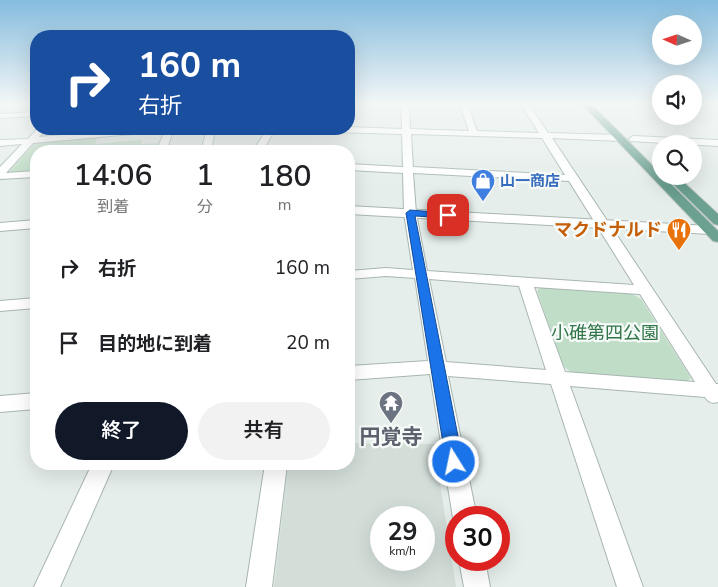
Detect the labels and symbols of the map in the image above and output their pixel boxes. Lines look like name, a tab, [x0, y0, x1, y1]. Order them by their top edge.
north arrow	[652, 15, 702, 65]
shop icon: 山一商店	[470, 168, 496, 202]
place label: 山一商店	[500, 171, 560, 191]
pin	[427, 194, 469, 236]
restaurant icon: マクドナルド	[666, 217, 692, 251]
place label: マクドナルド	[554, 218, 662, 242]
park label: 小碓第四公園	[551, 321, 659, 345]
temple icon: 円覚寺	[378, 390, 404, 424]
place label: 円覚寺	[360, 423, 423, 451]
position arrow	[427, 435, 479, 487]
speed limit sign: 30	[445, 506, 510, 571]

